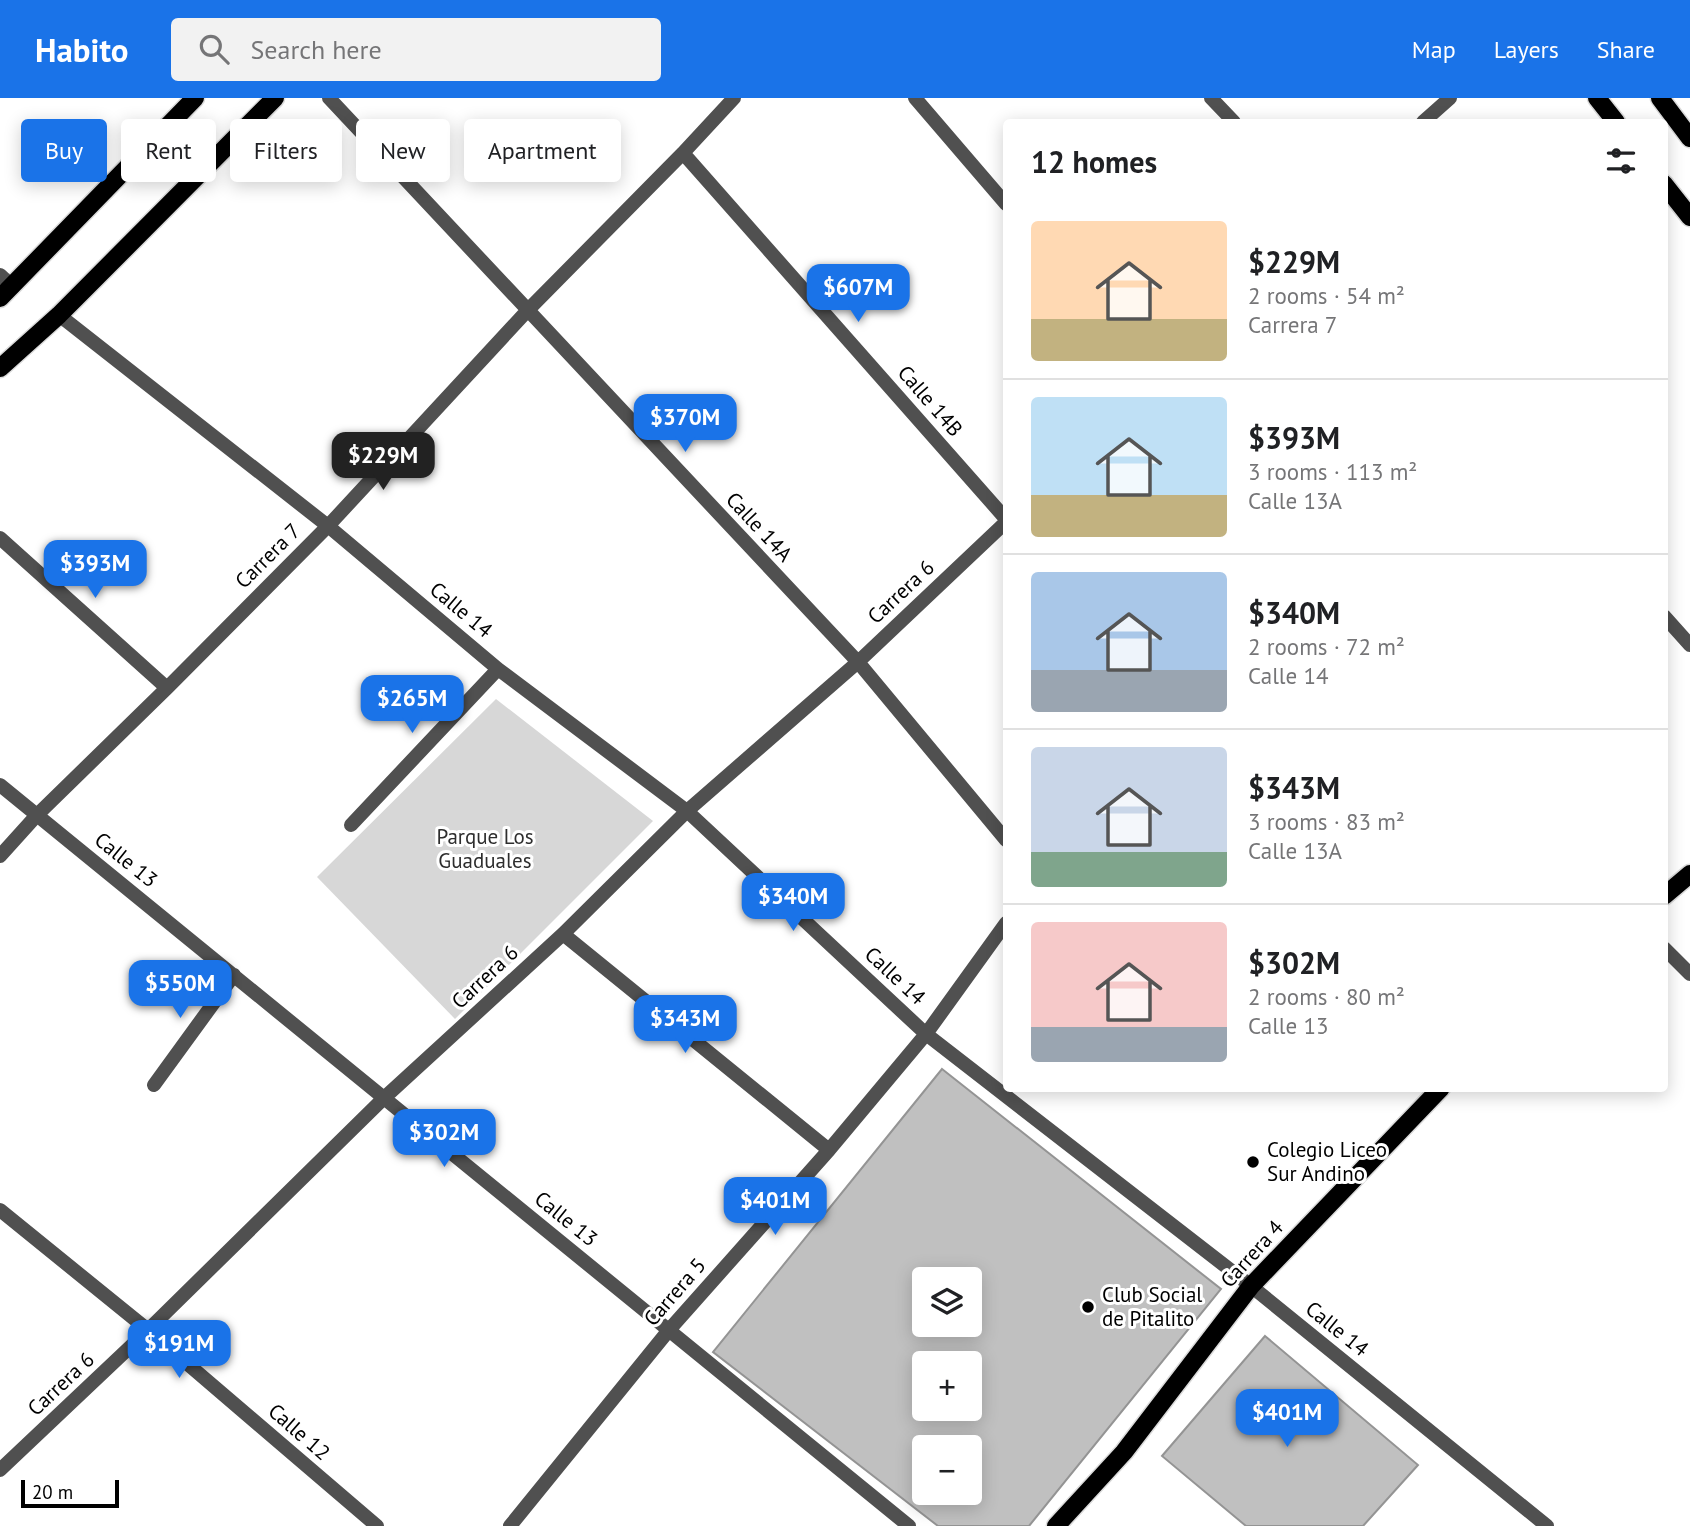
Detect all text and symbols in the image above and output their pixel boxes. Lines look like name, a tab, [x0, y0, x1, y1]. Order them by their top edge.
search box	[171, 18, 661, 81]
text: Habito	[35, 28, 129, 71]
icon: search	[195, 30, 233, 68]
text: Search here	[251, 33, 382, 66]
text: Map	[1412, 34, 1456, 65]
text: Layers	[1494, 34, 1559, 65]
text: Share	[1597, 34, 1655, 65]
chip: Buy	[21, 119, 107, 182]
chip: Rent	[121, 119, 216, 182]
chip: Filters	[230, 119, 342, 182]
chip: New	[356, 119, 450, 182]
chip: Apartment	[464, 119, 621, 182]
text: 12 homes	[1031, 142, 1157, 181]
icon: filters	[1602, 142, 1640, 180]
text: $229M	[1248, 242, 1340, 281]
icon: home	[1087, 249, 1171, 333]
pin: $607M	[809, 264, 907, 324]
text: $607M	[823, 272, 893, 301]
text: 2 rooms · 54 m²	[1248, 281, 1405, 310]
text: Carrera 7	[1248, 310, 1337, 339]
street label: Calle 14B	[892, 359, 969, 442]
pin: $370M	[636, 394, 734, 454]
text: $370M	[650, 402, 720, 431]
text: $393M	[1248, 418, 1340, 457]
icon: home	[1087, 425, 1171, 509]
pin: $229M	[334, 432, 432, 492]
text: $229M	[348, 440, 418, 469]
text: 3 rooms · 113 m²	[1248, 457, 1417, 486]
street label: Calle 14A	[720, 486, 799, 568]
text: Calle 13A	[1248, 486, 1342, 515]
street label: Carrera 7	[229, 517, 306, 594]
pin: $393M	[46, 540, 144, 600]
text: $393M	[60, 548, 130, 577]
street label: Carrera 6	[862, 554, 940, 629]
street label: Calle 14	[424, 576, 498, 644]
text: $340M	[1248, 593, 1340, 632]
icon: home	[1087, 600, 1171, 684]
text: 2 rooms · 72 m²	[1248, 632, 1405, 661]
text: Calle 14	[1248, 661, 1328, 690]
pin: $265M	[363, 676, 461, 735]
text: $265M	[377, 683, 447, 712]
text: $343M	[1248, 768, 1340, 807]
icon: home	[1087, 775, 1171, 859]
text: 3 rooms · 83 m²	[1248, 807, 1405, 836]
park label: Parque Los Guaduales	[436, 823, 534, 874]
street label: Calle 13	[89, 826, 163, 893]
text: Calle 13A	[1248, 836, 1342, 865]
pin: $340M	[744, 874, 842, 933]
text: $340M	[758, 881, 828, 910]
street label: Carrera 6	[446, 939, 524, 1014]
street label: Calle 14	[859, 941, 931, 1011]
text: $302M	[1248, 943, 1340, 982]
icon: home	[1087, 950, 1171, 1034]
pin: $550M	[131, 960, 229, 1020]
text: $550M	[145, 968, 215, 997]
text: 2 rooms · 80 m²	[1248, 982, 1405, 1011]
pin: $343M	[636, 996, 734, 1055]
text: $343M	[650, 1003, 720, 1032]
text: Calle 13	[1248, 1011, 1328, 1040]
pin: $302M	[395, 1110, 493, 1169]
text: $302M	[409, 1117, 479, 1146]
place label: Colegio Liceo Sur Andino	[1267, 1136, 1387, 1187]
marker: Colegio Liceo Sur Andino	[1245, 1154, 1261, 1170]
pin: $401M	[726, 1178, 824, 1237]
street label: Calle 13	[529, 1185, 603, 1252]
text: $401M	[740, 1185, 810, 1214]
street label: Carrera 4	[1214, 1214, 1289, 1293]
street label: Carrera 5	[638, 1252, 712, 1331]
map controls	[912, 1267, 982, 1505]
button: layers	[912, 1267, 982, 1337]
place label: Club Social de Pitalito	[1102, 1281, 1202, 1332]
street label: Calle 14	[1300, 1295, 1374, 1362]
marker: Club Social de Pitalito	[1080, 1299, 1096, 1315]
pin: $191M	[130, 1320, 228, 1380]
text: $191M	[144, 1328, 214, 1357]
street label: Carrera 6	[22, 1346, 100, 1421]
button: +	[912, 1351, 982, 1421]
pin: $401M	[1238, 1390, 1336, 1449]
street label: Calle 12	[263, 1397, 336, 1466]
text: $401M	[1252, 1397, 1322, 1426]
button: −	[912, 1435, 982, 1505]
scale bar	[21, 1477, 119, 1509]
text: 20 m	[32, 1480, 73, 1504]

